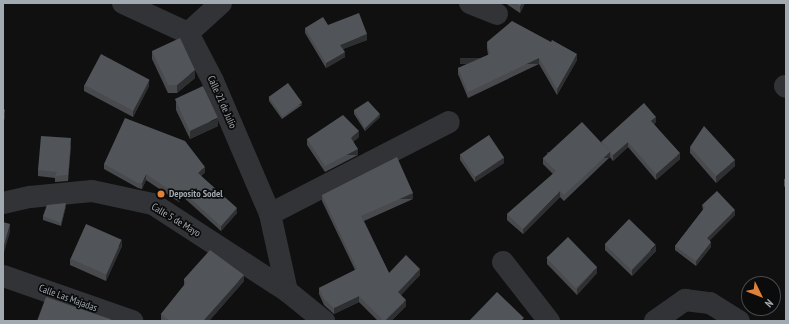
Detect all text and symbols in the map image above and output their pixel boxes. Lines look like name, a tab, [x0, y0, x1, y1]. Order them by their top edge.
street label: Calle 21 de Julio	[205, 74, 239, 130]
place label: Deposito Sodel	[169, 188, 223, 200]
marker: Deposito Sodel	[156, 189, 166, 199]
street label: Calle 5 de Mayo	[149, 201, 203, 239]
north arrow	[741, 276, 781, 316]
street label: Calle Las Majadas	[37, 282, 99, 314]
text: N	[762, 297, 776, 310]

